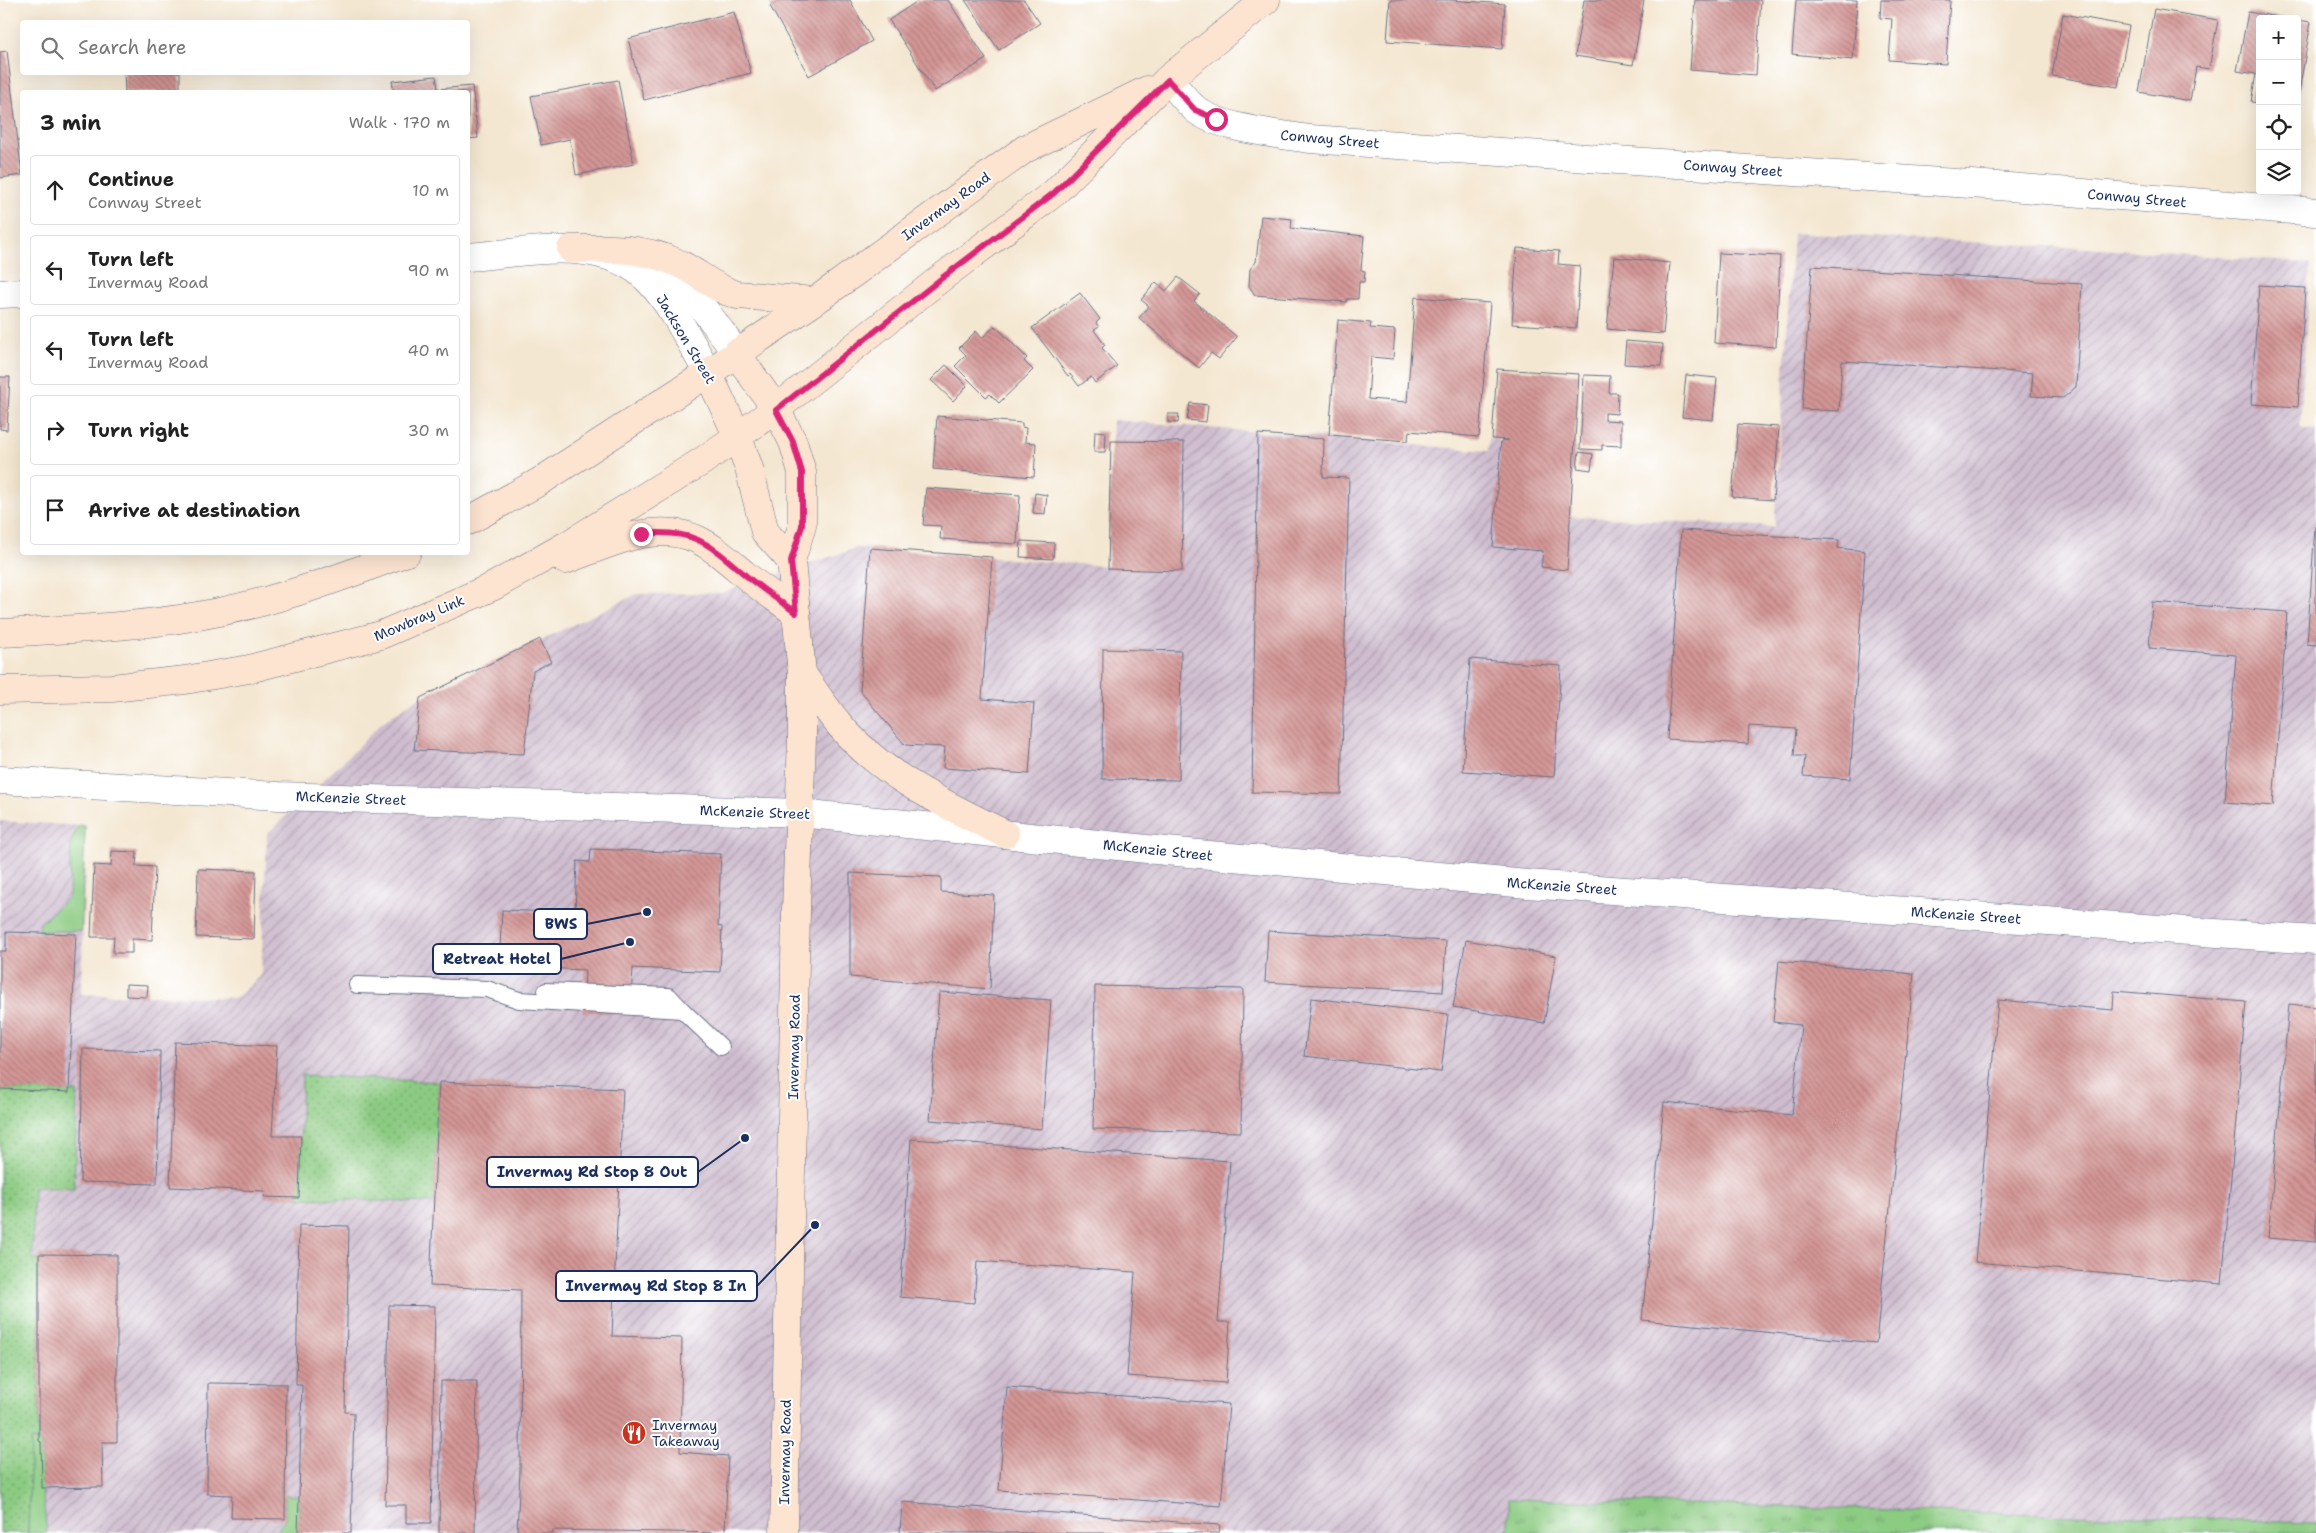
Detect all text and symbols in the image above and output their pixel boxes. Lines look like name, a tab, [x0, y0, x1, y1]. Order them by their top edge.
map controls	[2256, 15, 2301, 195]
button: +	[2256, 15, 2301, 60]
search box	[20, 20, 470, 75]
icon: search	[38, 34, 66, 62]
text: Search here	[78, 35, 187, 60]
button: −	[2256, 60, 2301, 105]
button: locate	[2256, 105, 2301, 150]
route start	[1205, 108, 1228, 131]
text: 3 min	[40, 109, 101, 137]
text: Walk · 170 m	[349, 112, 450, 133]
street label: Conway Street	[1280, 126, 1380, 152]
button: layers	[2256, 150, 2301, 195]
street label: Conway Street	[1683, 156, 1783, 180]
text: Continue	[88, 167, 174, 192]
street label: Invermay Road	[898, 168, 994, 244]
icon: ahead	[41, 176, 69, 204]
text: 10 m	[412, 180, 449, 201]
street label: Conway Street	[2087, 185, 2187, 211]
text: Conway Street	[88, 192, 202, 213]
text: Turn left	[88, 247, 174, 272]
icon: left	[41, 256, 69, 284]
text: 90 m	[408, 260, 449, 281]
text: Invermay Road	[88, 272, 208, 293]
street label: Jackson Street	[652, 291, 720, 387]
text: Turn left	[88, 327, 174, 352]
icon: left	[41, 336, 69, 364]
text: 40 m	[407, 340, 449, 361]
text: Invermay Road	[88, 352, 208, 373]
icon: right	[41, 416, 69, 444]
text: Turn right	[88, 418, 189, 443]
text: 30 m	[408, 420, 449, 441]
icon: arrive	[41, 496, 69, 524]
text: Arrive at destination	[88, 498, 300, 523]
route end	[630, 523, 653, 546]
street label: Mowbray Link	[371, 591, 467, 645]
street label: McKenzie Street	[295, 787, 407, 809]
street label: McKenzie Street	[699, 801, 811, 823]
street label: McKenzie Street	[1102, 835, 1214, 865]
street label: McKenzie Street	[1506, 873, 1618, 899]
street label: McKenzie Street	[1910, 902, 2022, 928]
callout: BWS	[534, 909, 587, 939]
text: BWS	[545, 914, 578, 934]
callout: Retreat Hotel	[433, 944, 561, 974]
text: Retreat Hotel	[443, 949, 551, 969]
street label: Invermay Road	[784, 994, 804, 1100]
callout: Invermay Rd Stop 8 Out	[487, 1157, 698, 1187]
text: Invermay Rd Stop 8 Out	[497, 1162, 687, 1182]
callout: Invermay Rd Stop 8 In	[556, 1271, 757, 1301]
text: Invermay Rd Stop 8 In	[566, 1276, 746, 1296]
street label: Invermay Road	[775, 1399, 795, 1505]
place label: Invermay Takeaway	[652, 1416, 720, 1450]
restaurant icon: Invermay Takeaway	[621, 1420, 647, 1446]

